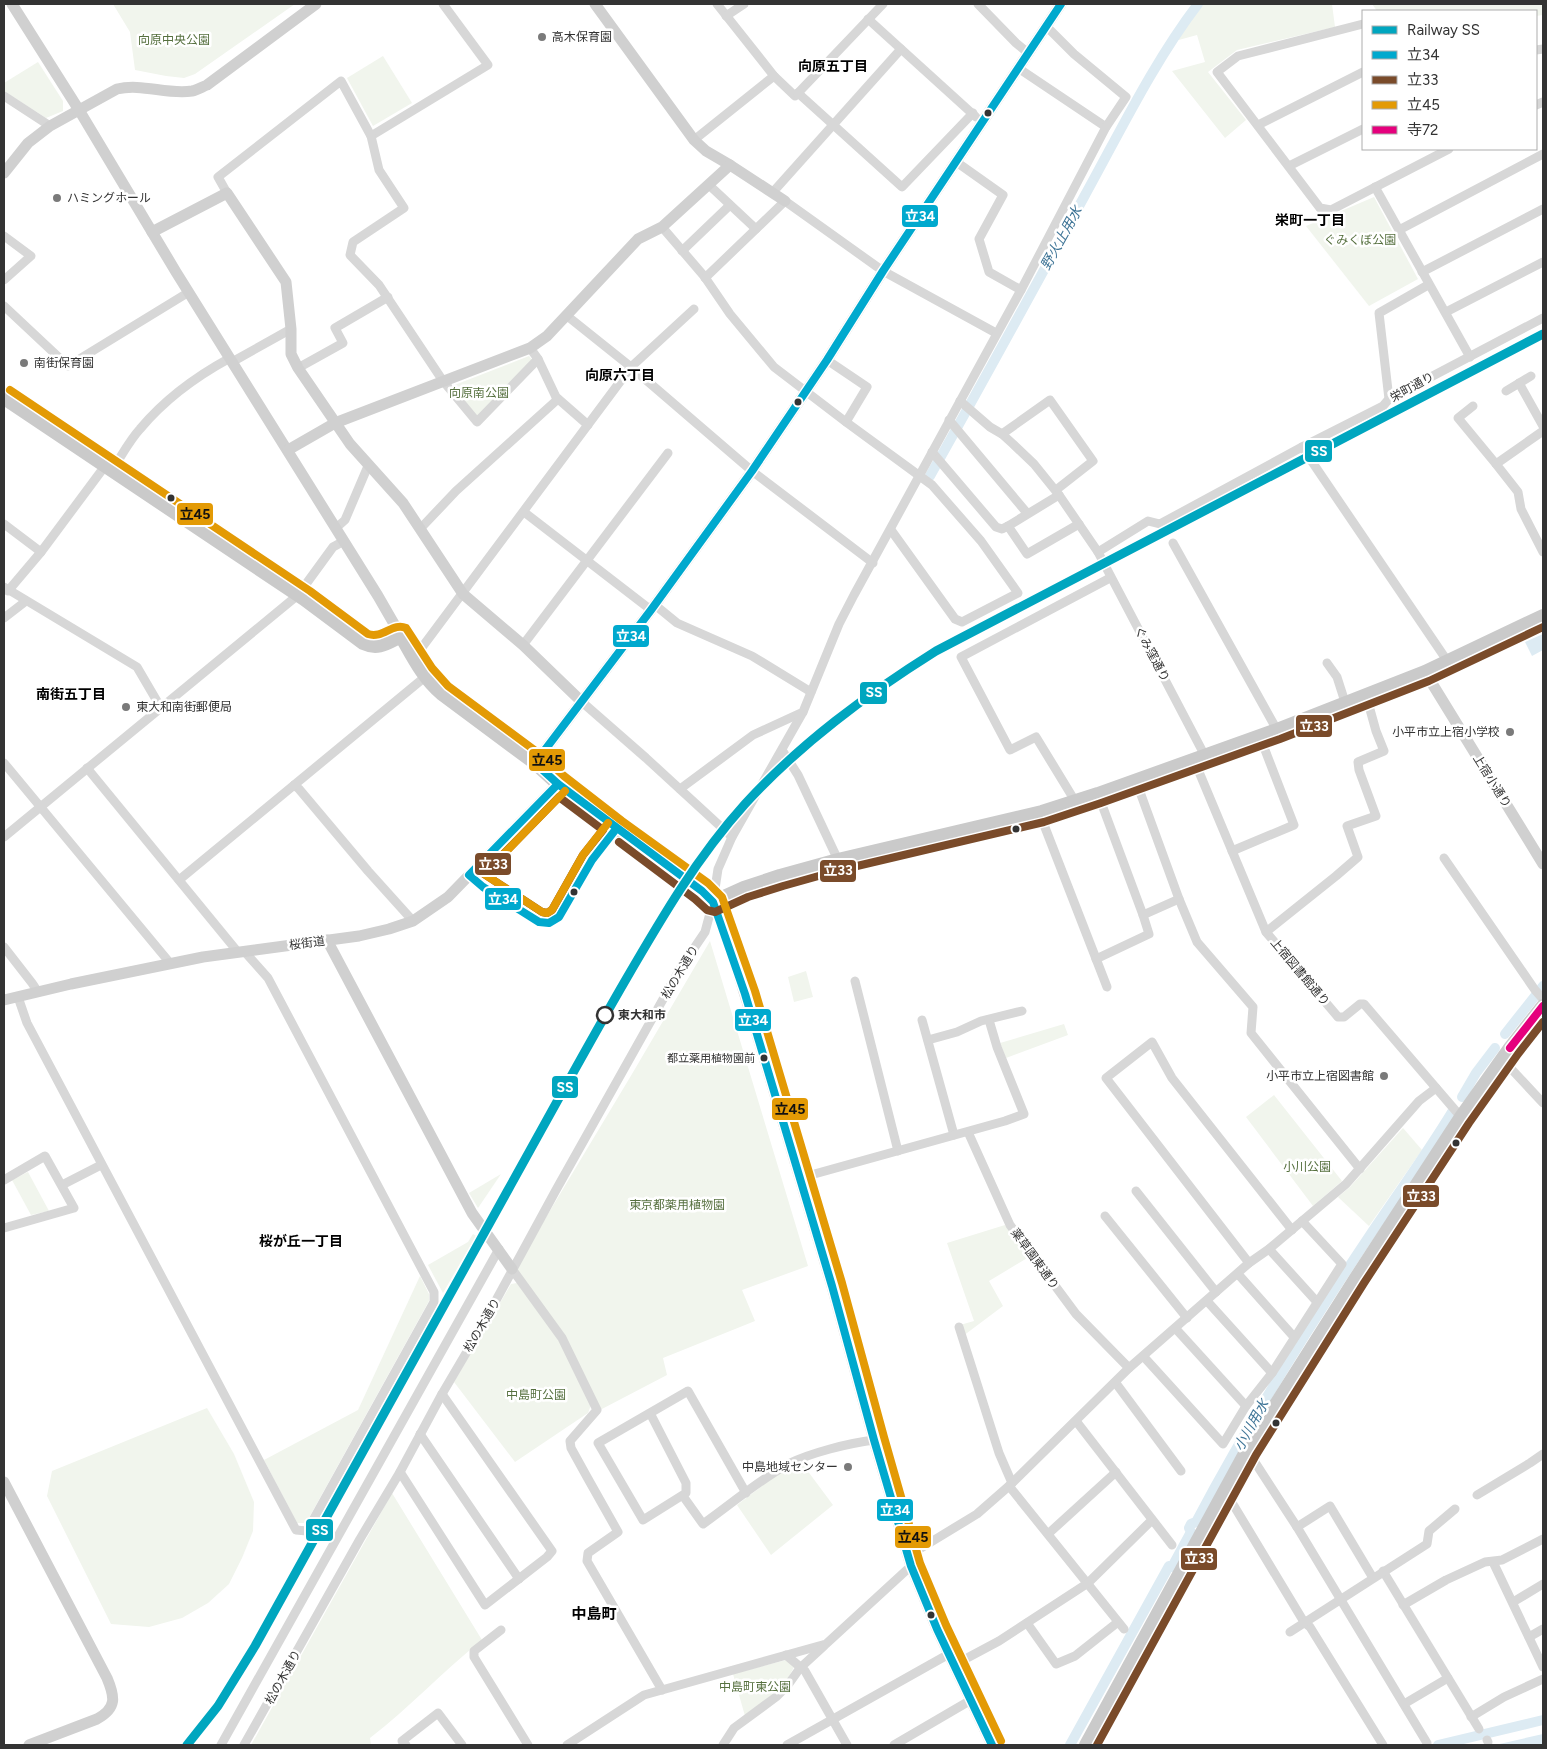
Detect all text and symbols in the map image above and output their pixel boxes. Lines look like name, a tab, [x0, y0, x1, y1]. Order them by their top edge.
legend	[1362, 10, 1537, 150]
text: Railway SS	[1407, 21, 1480, 39]
place label: 高木保育園	[552, 30, 612, 44]
marker: 高木保育園	[536, 31, 548, 43]
park label: 向原中央公園	[138, 33, 210, 47]
text: 立34	[1407, 46, 1439, 64]
district label: 向原五丁目	[798, 58, 868, 75]
text: 立33	[1407, 71, 1438, 89]
text: 立45	[1407, 96, 1440, 114]
unlabelled marker	[983, 108, 993, 118]
text: 寺72	[1407, 121, 1438, 139]
place label: ハミングホール	[67, 191, 151, 205]
marker: ハミングホール	[51, 192, 63, 204]
water label: 野火止用水	[1037, 202, 1087, 273]
line badge: 立34	[901, 204, 939, 228]
text: 立34	[905, 208, 935, 225]
district label: 栄町一丁目	[1275, 212, 1345, 229]
park label: ぐみくぼ公園	[1324, 233, 1396, 247]
place label: 南街保育園	[34, 356, 94, 370]
marker: 南街保育園	[18, 357, 30, 369]
district label: 向原六丁目	[585, 367, 655, 384]
street label: 栄町通り	[1388, 369, 1436, 405]
park label: 向原南公園	[449, 386, 509, 400]
unlabelled marker	[793, 397, 803, 407]
line badge: SS	[1304, 439, 1333, 463]
text: SS	[1311, 443, 1328, 460]
unlabelled marker	[166, 493, 176, 503]
line badge: 立45	[176, 502, 214, 526]
text: 立45	[180, 506, 211, 523]
line badge: 立34	[612, 624, 650, 648]
street label: ぐみ窪通り	[1132, 624, 1172, 684]
text: 立34	[616, 628, 646, 645]
line badge: SS	[859, 681, 888, 705]
text: SS	[866, 684, 883, 701]
district label: 南街五丁目	[36, 686, 106, 703]
place label: 東大和南街郵便局	[136, 700, 232, 714]
marker: 東大和南街郵便局	[120, 701, 132, 713]
line badge: 立33	[1295, 714, 1333, 738]
text: 立33	[1299, 718, 1329, 735]
place label: 小平市立上宿小学校	[1392, 725, 1500, 739]
marker: 小平市立上宿小学校	[1504, 726, 1516, 738]
line badge: 立45	[528, 748, 566, 772]
text: 立45	[532, 752, 563, 769]
street label: 上宿小通り	[1470, 752, 1514, 810]
unlabelled marker	[1011, 824, 1021, 834]
line badge: 立33	[474, 852, 512, 876]
text: 立33	[478, 856, 508, 873]
line badge: 立33	[819, 859, 857, 883]
text: 立33	[823, 862, 853, 879]
line badge: 立34	[484, 887, 522, 911]
unlabelled marker	[569, 887, 579, 897]
text: 立34	[488, 891, 518, 908]
street label: 桜街道	[288, 934, 326, 952]
street label: 上宿図書館通り	[1268, 935, 1332, 1009]
street label: 松の木通り	[659, 943, 701, 1001]
marker: 東大和市	[596, 1006, 614, 1024]
place label: 東大和市	[618, 1008, 666, 1022]
line badge: 立34	[734, 1008, 772, 1032]
text: 立34	[738, 1012, 768, 1029]
place label: 都立薬用植物園前	[667, 1052, 755, 1065]
marker: 都立薬用植物園前	[759, 1053, 769, 1063]
place label: 小平市立上宿図書館	[1266, 1069, 1374, 1083]
marker: 小平市立上宿図書館	[1378, 1070, 1390, 1082]
line badge: SS	[551, 1075, 579, 1099]
text: SS	[557, 1079, 574, 1096]
line badge: 立45	[771, 1097, 809, 1121]
text: 立45	[775, 1101, 806, 1118]
unlabelled marker	[1451, 1138, 1461, 1148]
park label: 小川公園	[1283, 1160, 1331, 1174]
line badge: 立33	[1402, 1184, 1440, 1208]
text: 立33	[1406, 1188, 1436, 1205]
park label: 東京都薬用植物園	[629, 1198, 725, 1212]
street label: 薬草園東通り	[1008, 1226, 1062, 1292]
district label: 桜が丘一丁目	[259, 1233, 343, 1250]
street label: 松の木通り	[461, 1296, 503, 1354]
park label: 中島町公園	[506, 1388, 566, 1402]
water label: 小川用水	[1230, 1395, 1273, 1454]
unlabelled marker	[1271, 1418, 1281, 1428]
place label: 中島地域センター	[742, 1460, 838, 1474]
marker: 中島地域センター	[842, 1461, 854, 1473]
line badge: 立34	[876, 1498, 914, 1522]
text: 立34	[880, 1502, 910, 1519]
line badge: SS	[305, 1518, 334, 1542]
text: SS	[312, 1522, 329, 1539]
line badge: 立45	[894, 1525, 932, 1549]
text: 立45	[898, 1529, 929, 1546]
line badge: 立33	[1180, 1547, 1218, 1571]
text: 立33	[1184, 1550, 1214, 1567]
district label: 中島町	[571, 1605, 617, 1623]
unlabelled marker	[926, 1610, 936, 1620]
street label: 松の木通り	[262, 1647, 304, 1707]
park label: 中島町東公園	[719, 1680, 791, 1694]

